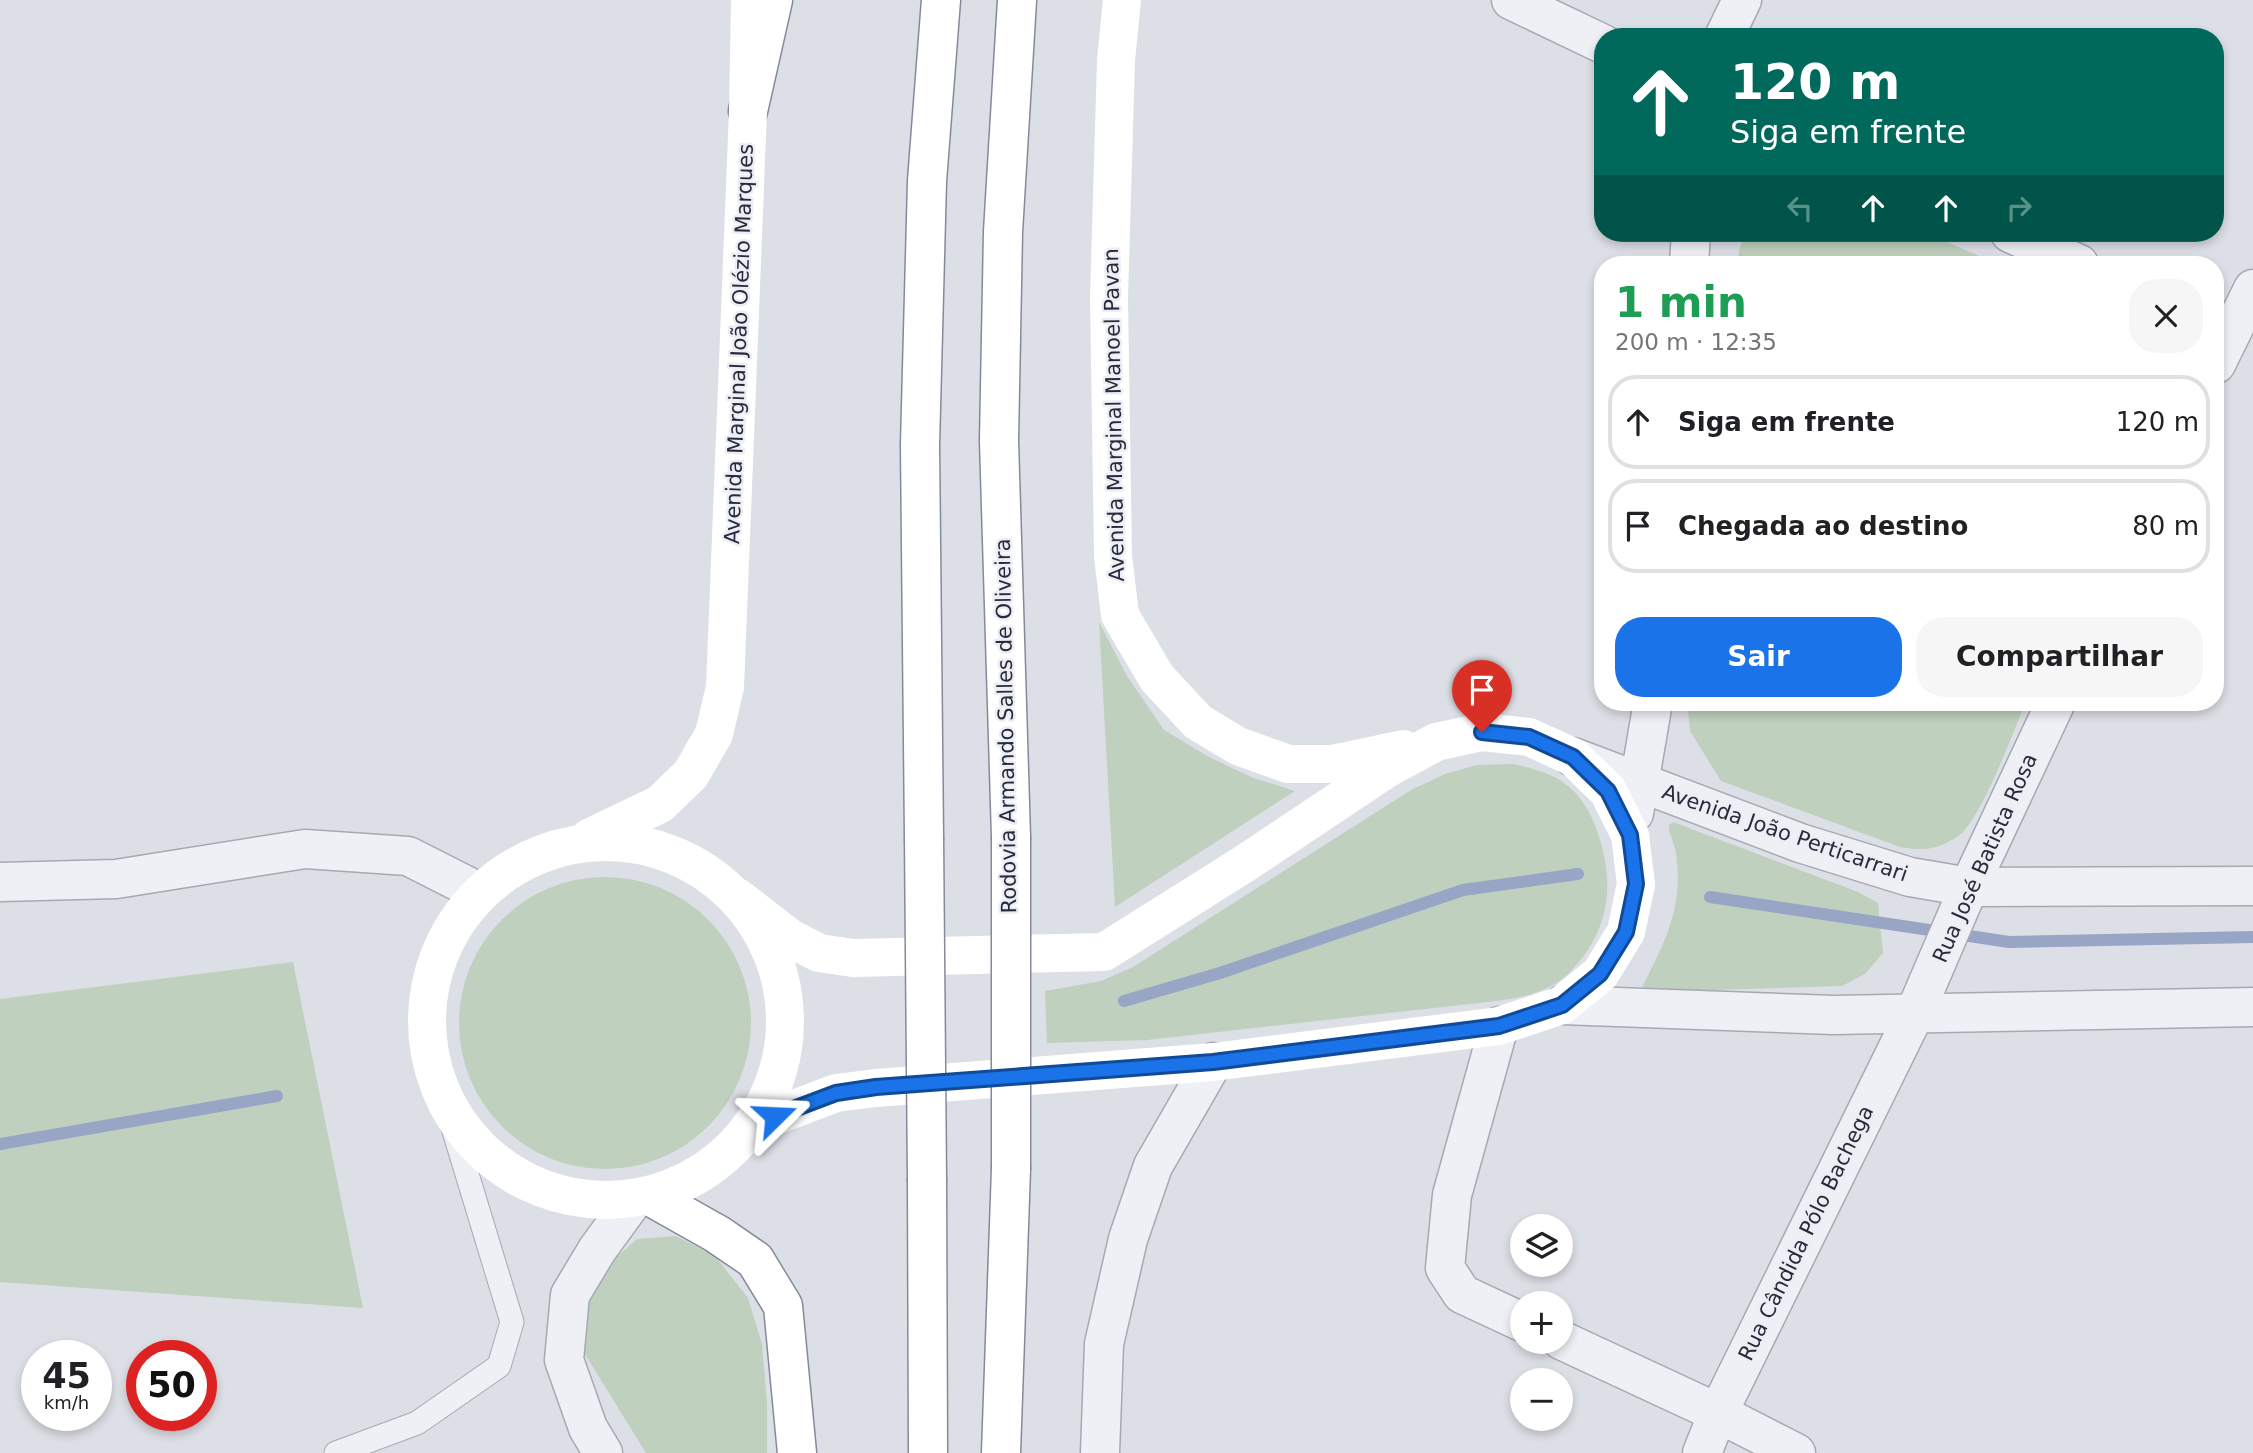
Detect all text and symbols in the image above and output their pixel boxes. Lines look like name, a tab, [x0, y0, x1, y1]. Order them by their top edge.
text: 120 m	[1730, 54, 1900, 111]
icon: ahead	[1615, 56, 1706, 147]
text: Siga em frente	[1730, 113, 1966, 151]
street label: Avenida Marginal João Olézio Marques	[720, 143, 758, 545]
icon: left	[1781, 189, 1819, 227]
icon: ahead	[1854, 189, 1892, 227]
icon: ahead	[1927, 189, 1965, 227]
icon: right	[2000, 189, 2038, 227]
street label: Avenida Marginal Manoel Pavan	[1099, 248, 1129, 582]
text: 1 min	[1615, 278, 1747, 327]
button: close	[2129, 279, 2203, 353]
text: 200 m · 12:35	[1615, 329, 1777, 355]
icon: ahead	[1619, 403, 1657, 441]
text: Siga em frente	[1678, 407, 1895, 437]
text: 120 m	[2116, 407, 2199, 437]
icon: arrive	[1619, 507, 1657, 545]
text: Chegada ao destino	[1678, 511, 1968, 541]
text: 80 m	[2132, 511, 2199, 541]
street label: Rodovia Armando Salles de Oliveira	[991, 538, 1021, 914]
button: Sair	[1615, 617, 1902, 697]
button: Compartilhar	[1916, 617, 2203, 697]
pin	[1452, 660, 1512, 732]
icon: arrive	[1463, 671, 1501, 709]
street label: Rua José Batista Rosa	[1928, 750, 2042, 966]
street label: Avenida João Perticarrari	[1659, 780, 1911, 886]
position arrow	[738, 1079, 812, 1153]
street label: Rua Cândida Pólo Bachega	[1734, 1102, 1878, 1364]
map controls	[1510, 1214, 1573, 1431]
button: layers	[1510, 1214, 1573, 1277]
button: +	[1510, 1291, 1573, 1354]
speed limit sign: 50	[126, 1340, 217, 1431]
text: 45	[42, 1356, 91, 1396]
button: −	[1510, 1368, 1573, 1431]
text: km/h	[44, 1392, 89, 1413]

